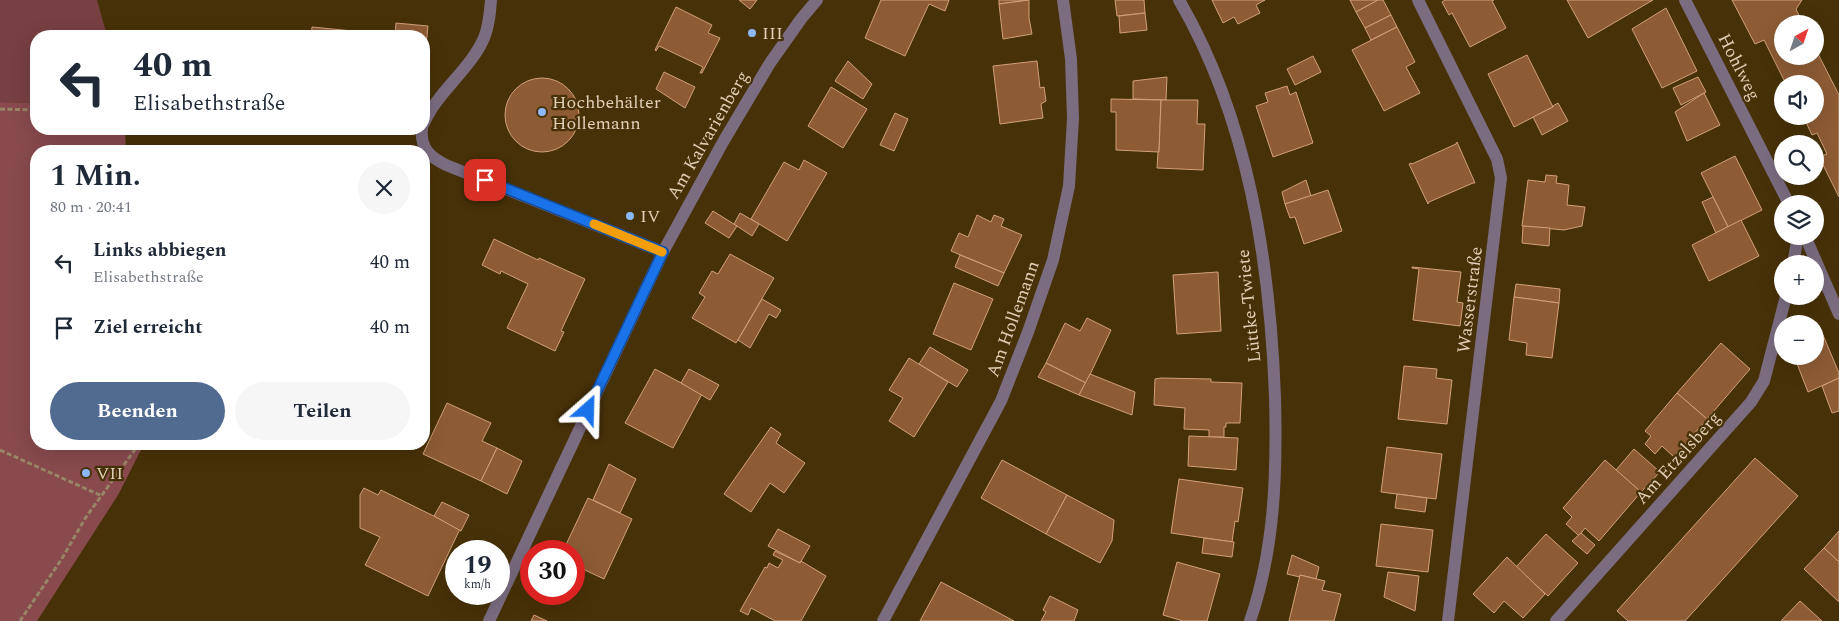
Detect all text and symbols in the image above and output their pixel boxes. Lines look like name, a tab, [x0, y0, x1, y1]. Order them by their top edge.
north arrow	[1774, 15, 1824, 65]
map controls	[1774, 15, 1824, 365]
place label: III	[762, 20, 783, 47]
marker: III	[746, 27, 758, 39]
street label: Hohlweg	[1711, 29, 1767, 105]
text: 40 m	[133, 39, 213, 92]
icon: left	[50, 50, 115, 115]
street label: Am Kalvarienberg	[660, 65, 756, 205]
button: sound	[1774, 75, 1824, 125]
text: Elisabethstraße	[133, 87, 285, 120]
place label: Hochbehälter Hollemann	[552, 89, 661, 137]
marker: Hochbehälter Hollemann	[536, 106, 548, 118]
button: search	[1774, 135, 1824, 185]
text: 1 Min.	[50, 153, 141, 199]
pin	[464, 159, 506, 201]
button: close	[358, 162, 410, 214]
icon: arrive	[471, 166, 499, 194]
text: 80 m · 20:41	[50, 195, 132, 219]
button: layers	[1774, 195, 1824, 245]
place label: IV	[640, 203, 660, 230]
marker: IV	[624, 210, 636, 222]
text: Links abbiegen	[93, 236, 227, 265]
street label: Wasserstraße	[1450, 245, 1490, 355]
text: 40 m	[370, 248, 410, 277]
street label: Lüttke-Twiete	[1230, 248, 1268, 364]
icon: left	[50, 249, 78, 277]
button: +	[1774, 255, 1824, 305]
street label: Am Hollemann	[979, 257, 1047, 381]
text: Elisabethstraße	[93, 265, 204, 289]
text: Ziel erreicht	[93, 313, 203, 342]
text: 40 m	[370, 313, 410, 342]
icon: arrive	[50, 314, 78, 342]
button: −	[1774, 315, 1824, 365]
button: Beenden	[50, 382, 225, 440]
button: Teilen	[235, 382, 410, 440]
position arrow	[561, 383, 613, 435]
street label: Am Etzelsberg	[1629, 405, 1727, 511]
place label: VII	[96, 460, 123, 487]
marker: VII	[80, 467, 92, 479]
speed limit sign: 30	[520, 540, 585, 605]
text: 19	[463, 547, 492, 585]
text: km/h	[464, 575, 491, 594]

